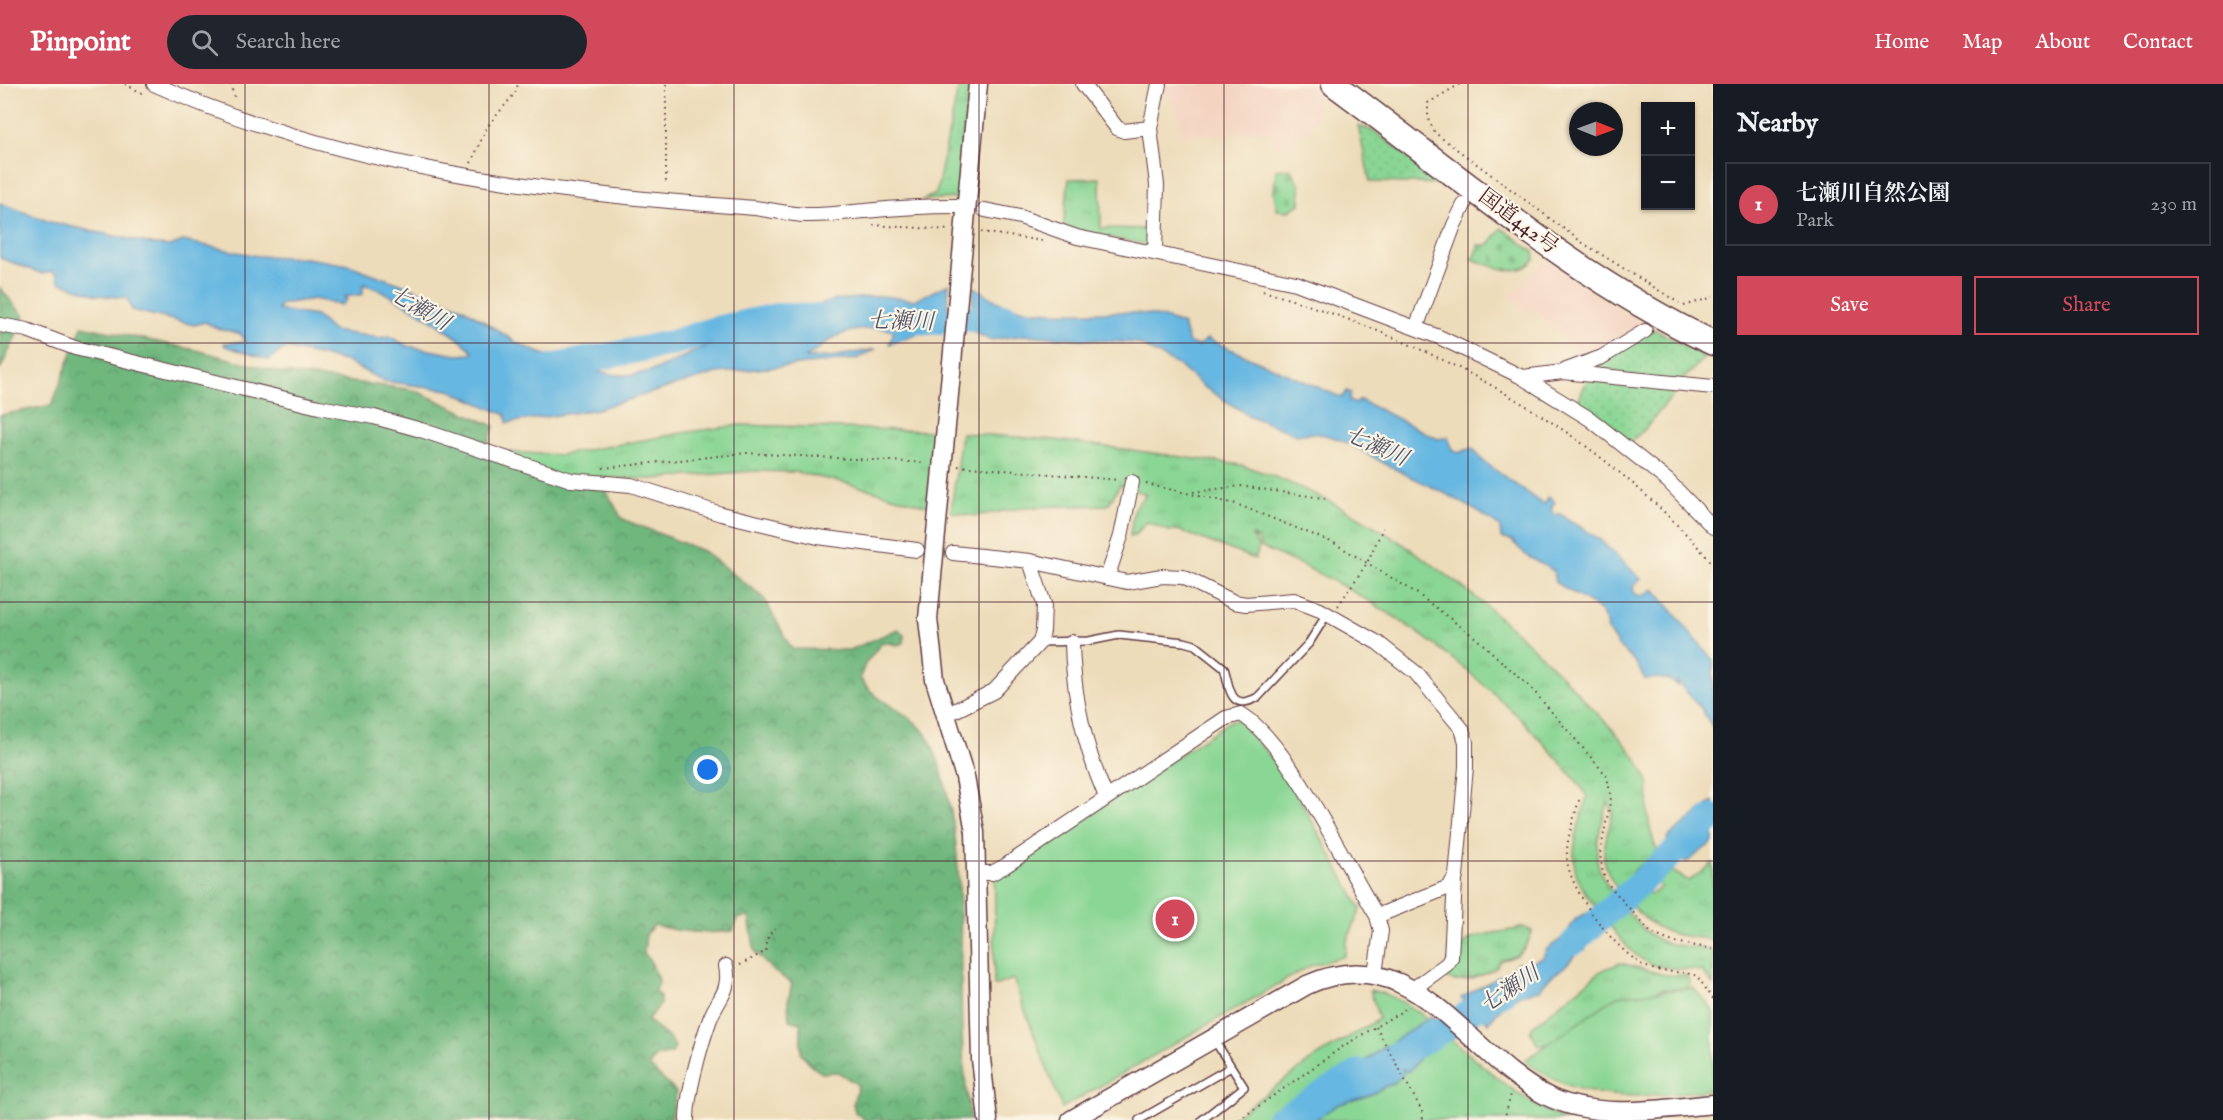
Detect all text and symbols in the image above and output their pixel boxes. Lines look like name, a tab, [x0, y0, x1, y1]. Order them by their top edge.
search box	[167, 15, 587, 69]
text: Pinpoint	[30, 25, 131, 60]
icon: search	[188, 26, 221, 59]
text: Search here	[236, 28, 341, 56]
text: Home	[1874, 29, 1929, 56]
text: Map	[1962, 29, 2002, 56]
text: About	[2035, 29, 2090, 56]
text: Contact	[2123, 29, 2193, 56]
north arrow	[1569, 102, 1623, 156]
map controls	[1641, 102, 1695, 210]
button: +	[1641, 102, 1695, 156]
text: Nearby	[1737, 107, 1818, 140]
button: −	[1641, 156, 1695, 210]
text: 七瀬川自然公園	[1796, 180, 1950, 208]
street label: 国道442号	[1473, 183, 1564, 261]
text: 1	[1755, 192, 1762, 217]
text: 230 m	[2151, 192, 2197, 217]
text: Park	[1796, 208, 1834, 233]
button: Save	[1737, 276, 1962, 335]
button: Share	[1974, 276, 2199, 335]
water label: 七瀬川	[383, 280, 456, 338]
water label: 七瀬川	[868, 307, 936, 337]
water label: 七瀬川	[1340, 421, 1414, 474]
your location	[693, 755, 722, 784]
pin: 1	[1156, 896, 1194, 942]
water label: 七瀬川	[1475, 958, 1547, 1020]

